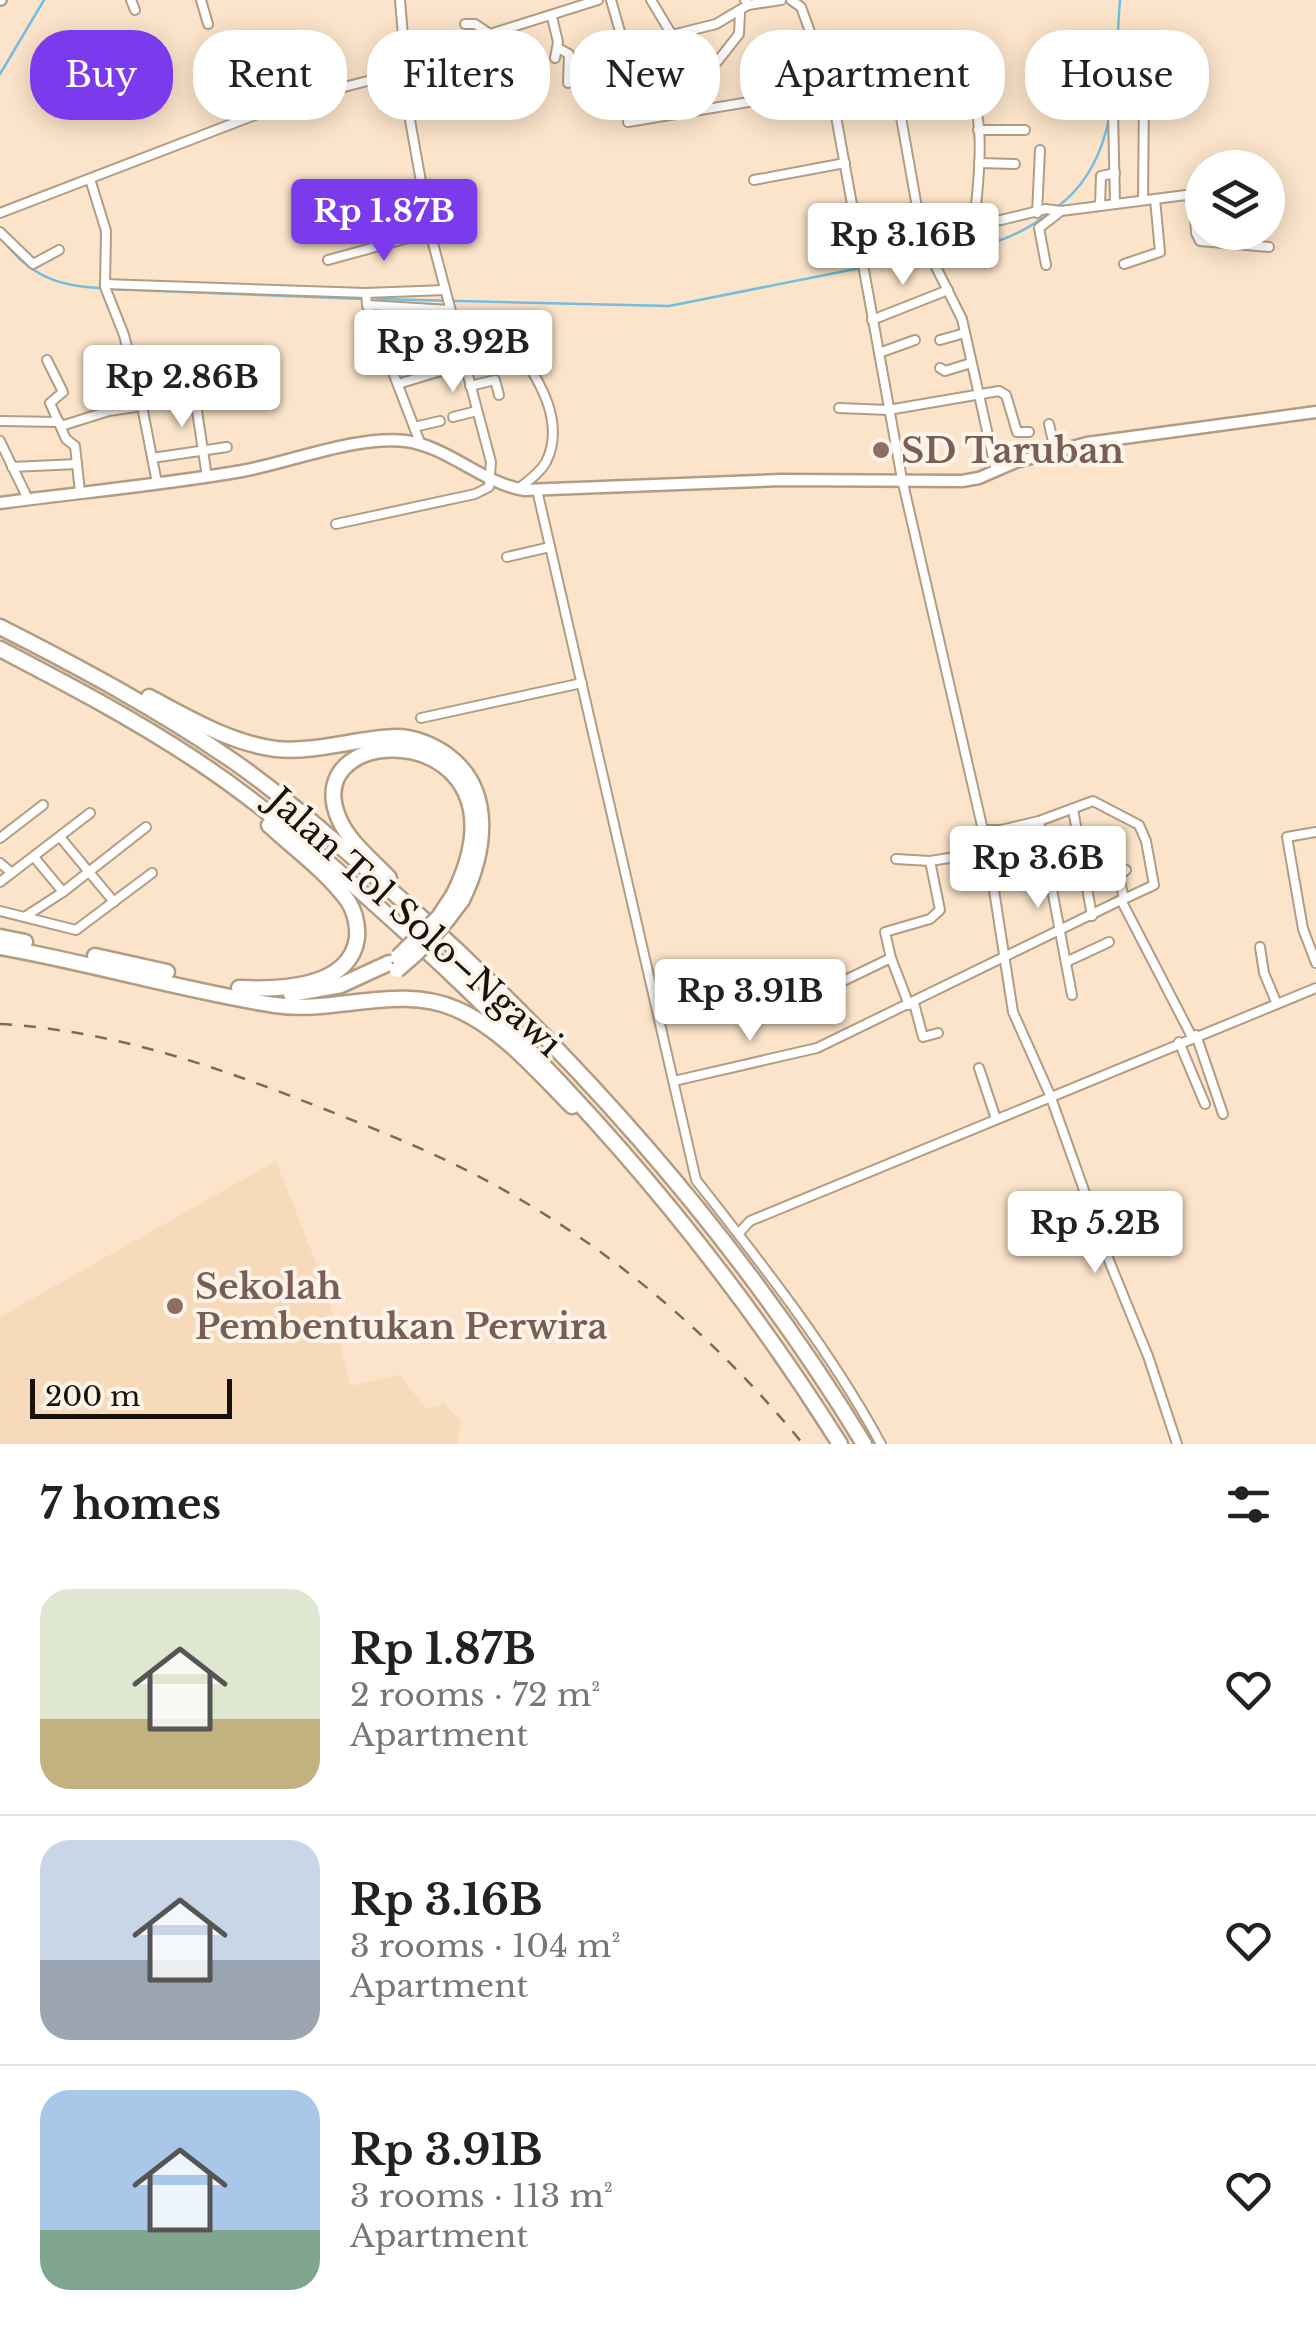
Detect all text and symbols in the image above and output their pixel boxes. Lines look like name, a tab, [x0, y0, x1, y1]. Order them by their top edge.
chip: Buy	[30, 30, 173, 120]
chip: Rent	[193, 30, 347, 120]
chip: Filters	[367, 30, 550, 120]
chip: New	[570, 30, 720, 120]
chip: Apartment	[740, 30, 1005, 120]
chip: House	[1025, 30, 1209, 120]
map controls	[1185, 150, 1285, 250]
button: layers	[1185, 150, 1285, 250]
pin: Rp 1.87B	[281, 179, 487, 264]
text: Rp 1.87B	[313, 191, 455, 231]
pin: Rp 3.16B	[800, 203, 1006, 288]
text: Rp 3.16B	[830, 215, 976, 255]
pin: Rp 3.92B	[350, 310, 556, 395]
text: Rp 3.92B	[376, 322, 530, 362]
pin: Rp 2.86B	[79, 345, 285, 430]
text: Rp 2.86B	[105, 357, 259, 397]
place label: SD Taruban	[901, 429, 1124, 472]
marker: SD Taruban	[870, 439, 892, 461]
street label: Jalan Tol Solo–Ngawi	[256, 776, 571, 1065]
pin: Rp 3.6B	[946, 826, 1130, 911]
text: Rp 3.6B	[972, 838, 1104, 878]
pin: Rp 3.91B	[647, 959, 853, 1044]
text: Rp 3.91B	[677, 971, 823, 1011]
pin: Rp 5.2B	[1003, 1191, 1187, 1276]
text: Rp 5.2B	[1030, 1203, 1160, 1243]
place label: Sekolah Pembentukan Perwira	[195, 1265, 608, 1348]
marker: Sekolah Pembentukan Perwira	[164, 1295, 186, 1317]
scale bar	[30, 1374, 232, 1418]
text: 200 m	[45, 1379, 140, 1414]
icon: filters	[1221, 1477, 1276, 1532]
text: 7 homes	[40, 1478, 221, 1530]
text: Rp 1.87B	[350, 1623, 536, 1675]
icon: home	[120, 1629, 240, 1749]
icon: heart	[1221, 1662, 1276, 1717]
text: 2 rooms · 72 m²	[350, 1675, 600, 1715]
text: Apartment	[350, 1715, 528, 1755]
text: Rp 3.16B	[350, 1874, 542, 1926]
icon: home	[120, 1880, 240, 2000]
icon: heart	[1221, 1913, 1276, 1968]
text: 3 rooms · 104 m²	[350, 1926, 621, 1966]
text: Apartment	[350, 1966, 528, 2006]
text: Rp 3.91B	[350, 2124, 542, 2176]
icon: home	[120, 2130, 240, 2250]
icon: heart	[1221, 2163, 1276, 2218]
text: 3 rooms · 113 m²	[350, 2176, 613, 2216]
text: Apartment	[350, 2216, 528, 2256]

